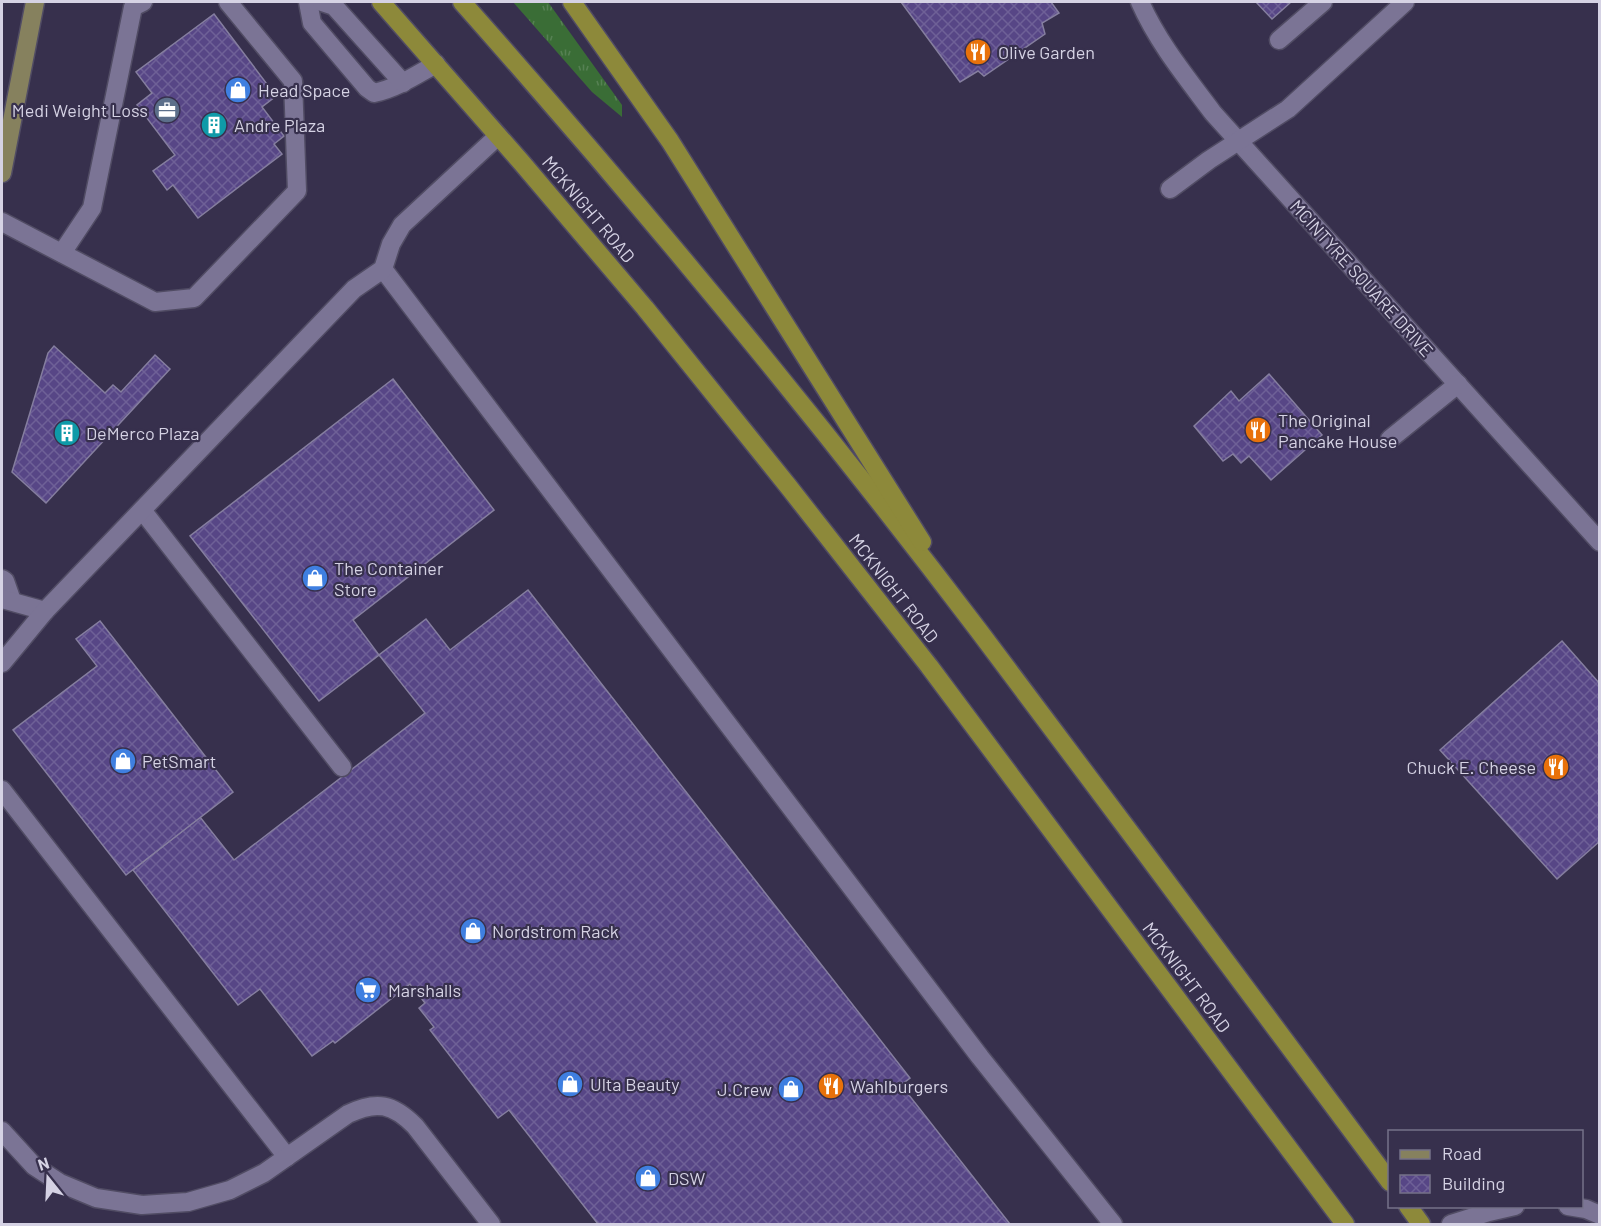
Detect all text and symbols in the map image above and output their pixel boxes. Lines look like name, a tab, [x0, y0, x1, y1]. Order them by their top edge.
restaurant icon: Olive Garden	[963, 37, 993, 67]
place label: Olive Garden	[998, 41, 1095, 63]
shop icon: Head Space	[223, 75, 253, 105]
place label: Head Space	[258, 79, 350, 101]
office icon: Medi Weight Loss	[152, 95, 182, 125]
place label: Medi Weight Loss	[12, 99, 148, 121]
building icon: Andre Plaza	[199, 110, 229, 140]
place label: Andre Plaza	[234, 114, 325, 136]
street label: MCKNIGHT ROAD	[538, 151, 640, 267]
street label: MCINTYRE SQUARE DRIVE	[1286, 195, 1438, 361]
place label: The Original Pancake House	[1278, 409, 1397, 452]
restaurant icon: The Original Pancake House	[1243, 415, 1273, 445]
building icon: DeMerco Plaza	[52, 418, 82, 448]
place label: DeMerco Plaza	[86, 422, 200, 444]
street label: MCKNIGHT ROAD	[845, 529, 943, 647]
place label: The Container Store	[334, 557, 444, 600]
shop icon: The Container Store	[300, 563, 330, 593]
shop icon: PetSmart	[108, 746, 138, 776]
place label: PetSmart	[142, 750, 216, 772]
restaurant icon: Chuck E. Cheese	[1541, 752, 1571, 782]
place label: Chuck E. Cheese	[1406, 756, 1536, 778]
shop icon: Nordstrom Rack	[458, 916, 488, 946]
street label: MCKNIGHT ROAD	[1138, 917, 1236, 1037]
place label: Nordstrom Rack	[492, 920, 619, 942]
supermarket icon: Marshalls	[353, 975, 383, 1005]
place label: Marshalls	[388, 979, 461, 1001]
shop icon: Ulta Beauty	[555, 1069, 585, 1099]
restaurant icon: Wahlburgers	[816, 1071, 846, 1101]
place label: Ulta Beauty	[590, 1073, 680, 1095]
shop icon: J.Crew	[776, 1074, 806, 1104]
place label: Wahlburgers	[850, 1075, 948, 1097]
place label: J.Crew	[717, 1078, 772, 1100]
legend	[1388, 1130, 1583, 1208]
text: Road	[1442, 1142, 1482, 1164]
north arrow	[18, 1148, 78, 1208]
text: N	[35, 1153, 51, 1174]
shop icon: DSW	[633, 1163, 663, 1193]
place label: DSW	[668, 1167, 705, 1189]
text: Building	[1442, 1172, 1505, 1194]

